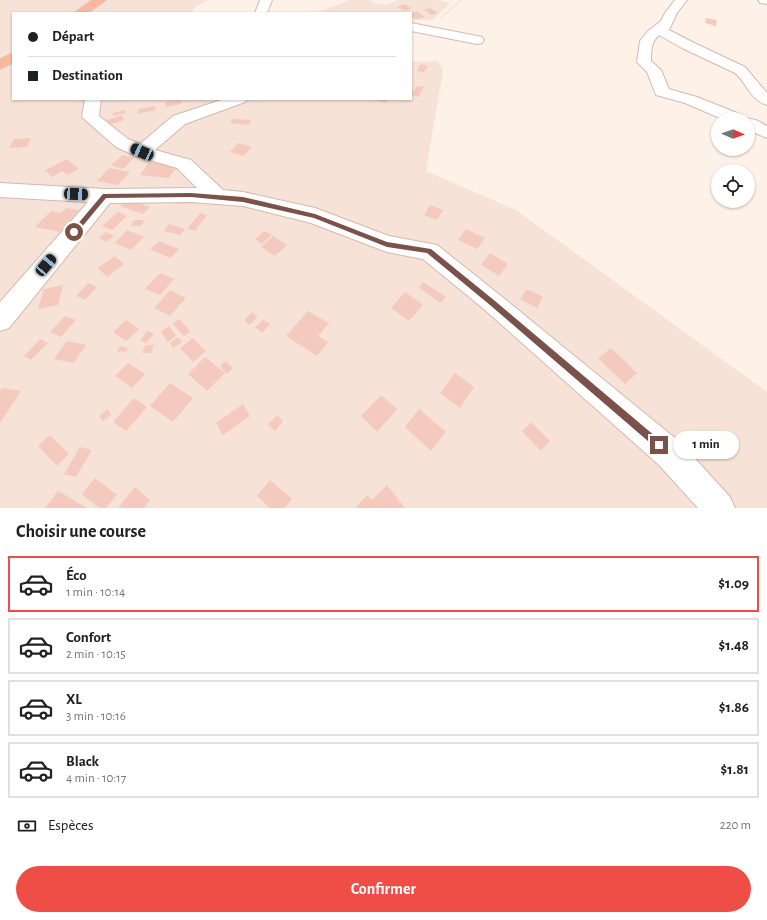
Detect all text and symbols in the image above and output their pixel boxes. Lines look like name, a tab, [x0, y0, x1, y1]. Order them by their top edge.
text: Départ	[52, 29, 94, 44]
text: Destination	[52, 68, 123, 83]
north arrow	[711, 112, 755, 156]
map controls	[711, 112, 755, 208]
car	[129, 142, 155, 162]
button: locate	[711, 164, 755, 208]
car	[64, 187, 88, 201]
route start	[65, 223, 83, 241]
car	[34, 252, 58, 278]
callout: 1 min	[673, 431, 739, 459]
route end	[650, 436, 668, 454]
text: 1 min	[692, 438, 720, 451]
text: Choisir une course	[16, 523, 146, 541]
icon: car	[18, 566, 54, 602]
text: Éco	[66, 568, 87, 583]
text: $1.09	[718, 576, 749, 591]
text: 1 min · 10:14	[66, 586, 125, 599]
icon: car	[18, 628, 54, 664]
text: Confort	[66, 630, 111, 645]
text: $1.48	[718, 638, 749, 653]
text: 2 min · 10:15	[66, 648, 126, 661]
icon: car	[18, 690, 54, 726]
text: XL	[66, 692, 82, 707]
text: $1.86	[719, 700, 749, 715]
text: 3 min · 10:16	[66, 710, 126, 723]
icon: car	[18, 752, 54, 788]
text: Black	[66, 754, 99, 769]
text: $1.81	[721, 762, 749, 777]
text: 4 min · 10:17	[66, 772, 126, 785]
icon: cash	[16, 815, 38, 837]
text: Espèces	[48, 818, 94, 833]
text: 220 m	[720, 819, 751, 832]
button: Confirmer	[16, 866, 751, 912]

